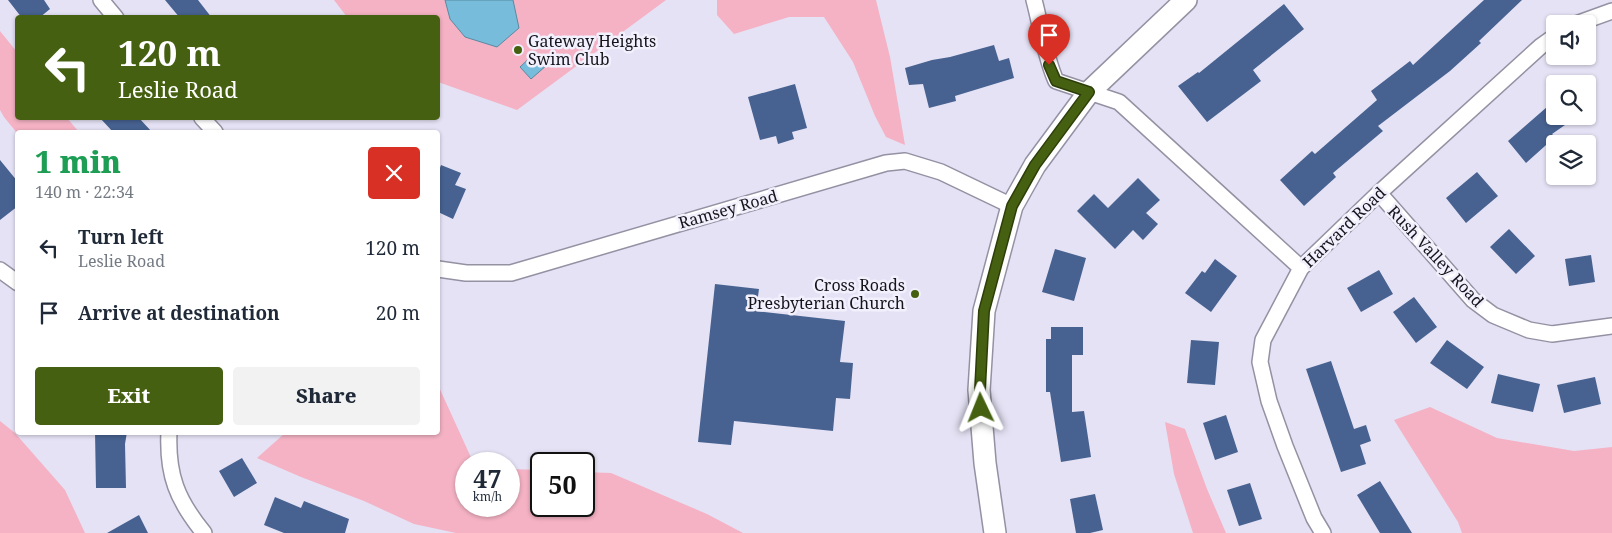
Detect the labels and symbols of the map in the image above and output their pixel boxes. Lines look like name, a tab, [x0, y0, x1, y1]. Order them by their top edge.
pin	[1028, 14, 1070, 65]
place label: Gateway Heights Swim Club	[528, 30, 656, 70]
marker: Gateway Heights Swim Club	[512, 44, 524, 56]
street label: Harvard Road	[1298, 182, 1390, 272]
street label: Ramsey Road	[676, 184, 780, 234]
street label: Rush Valley Road	[1383, 200, 1489, 312]
place label: Cross Roads Presbyterian Church	[747, 274, 905, 314]
marker: Cross Roads Presbyterian Church	[909, 288, 921, 300]
position arrow	[954, 381, 1006, 433]
speed limit sign: 50	[530, 452, 595, 517]

